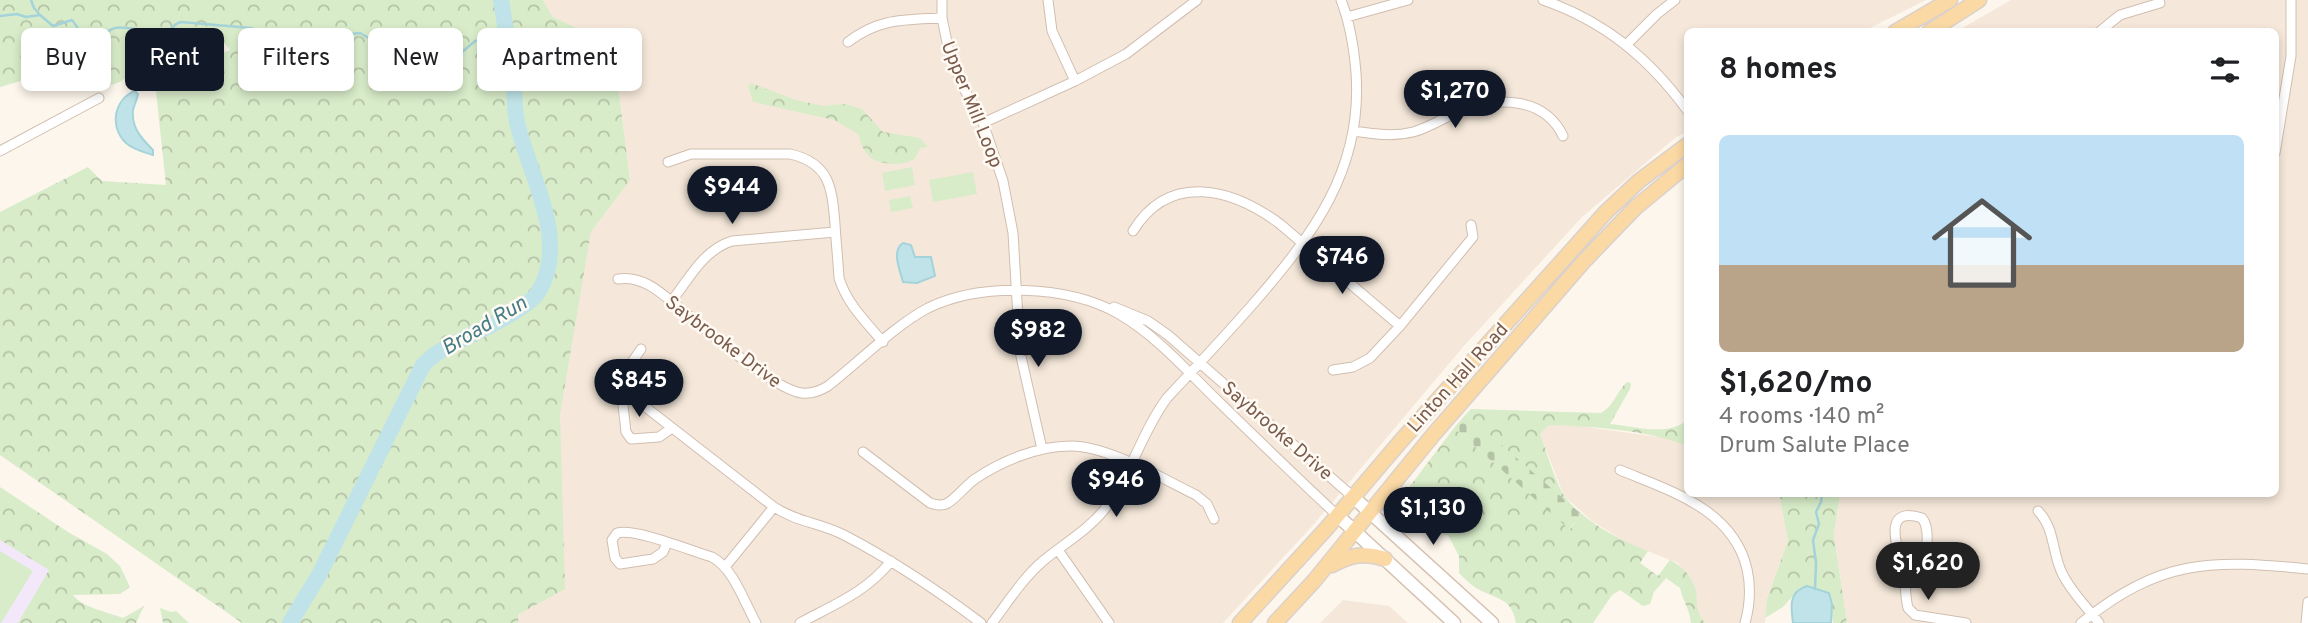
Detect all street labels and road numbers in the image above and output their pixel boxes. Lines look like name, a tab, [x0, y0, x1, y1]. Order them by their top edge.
street label: Upper Mill Loop	[935, 38, 1007, 172]
street label: Saybrooke Drive	[660, 291, 786, 394]
street label: Linton Hall Road	[1403, 318, 1514, 438]
street label: Saybrooke Drive	[1216, 377, 1337, 486]

